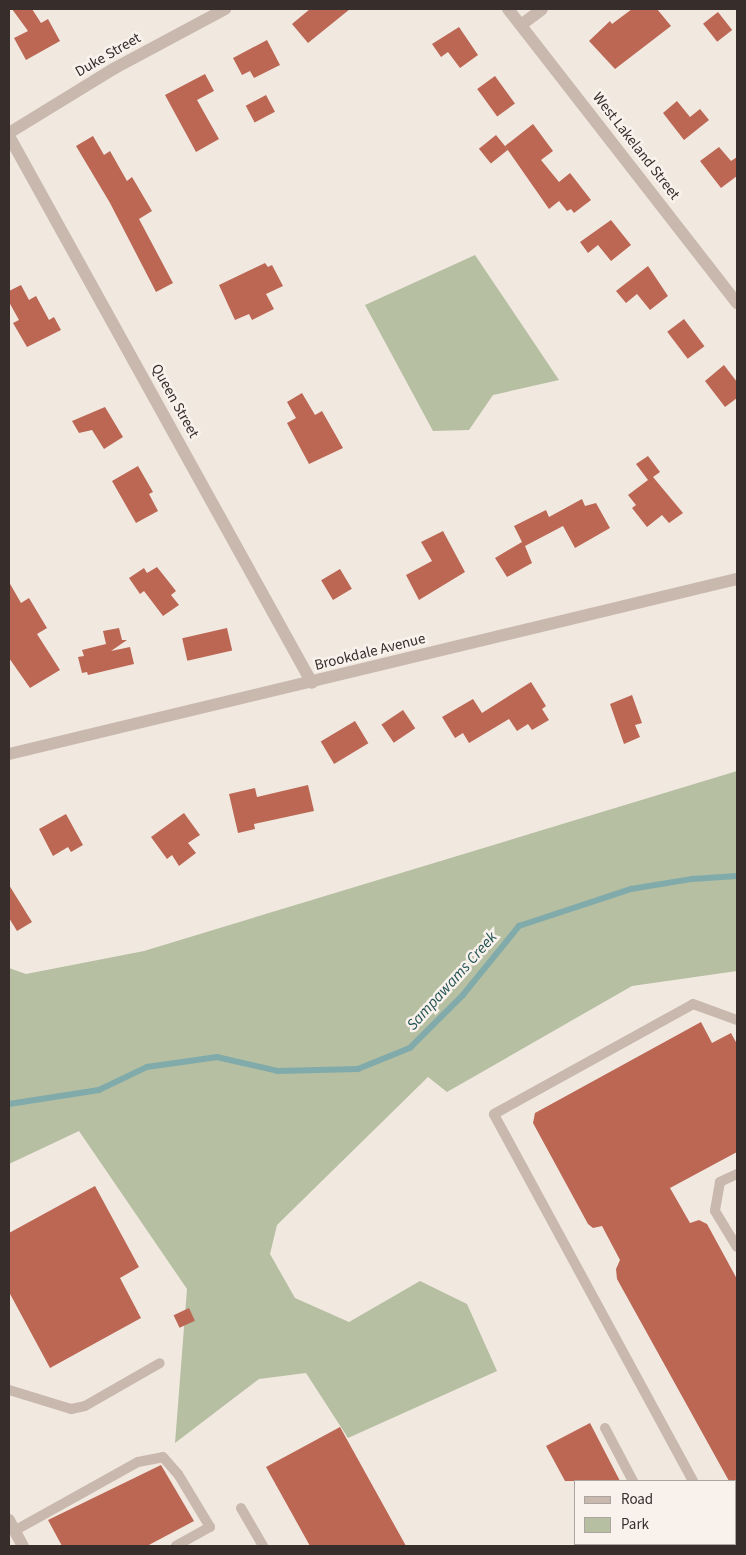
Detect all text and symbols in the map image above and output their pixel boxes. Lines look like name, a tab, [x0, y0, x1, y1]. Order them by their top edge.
street label: Duke Street	[72, 29, 144, 81]
street label: West Lakeland Street	[589, 89, 683, 203]
street label: Queen Street	[147, 361, 203, 441]
street label: Brookdale Avenue	[313, 630, 427, 674]
water label: Sampawams Creek	[403, 928, 501, 1034]
legend	[574, 1480, 736, 1545]
text: Road	[621, 1489, 653, 1510]
text: Park	[621, 1514, 649, 1535]

